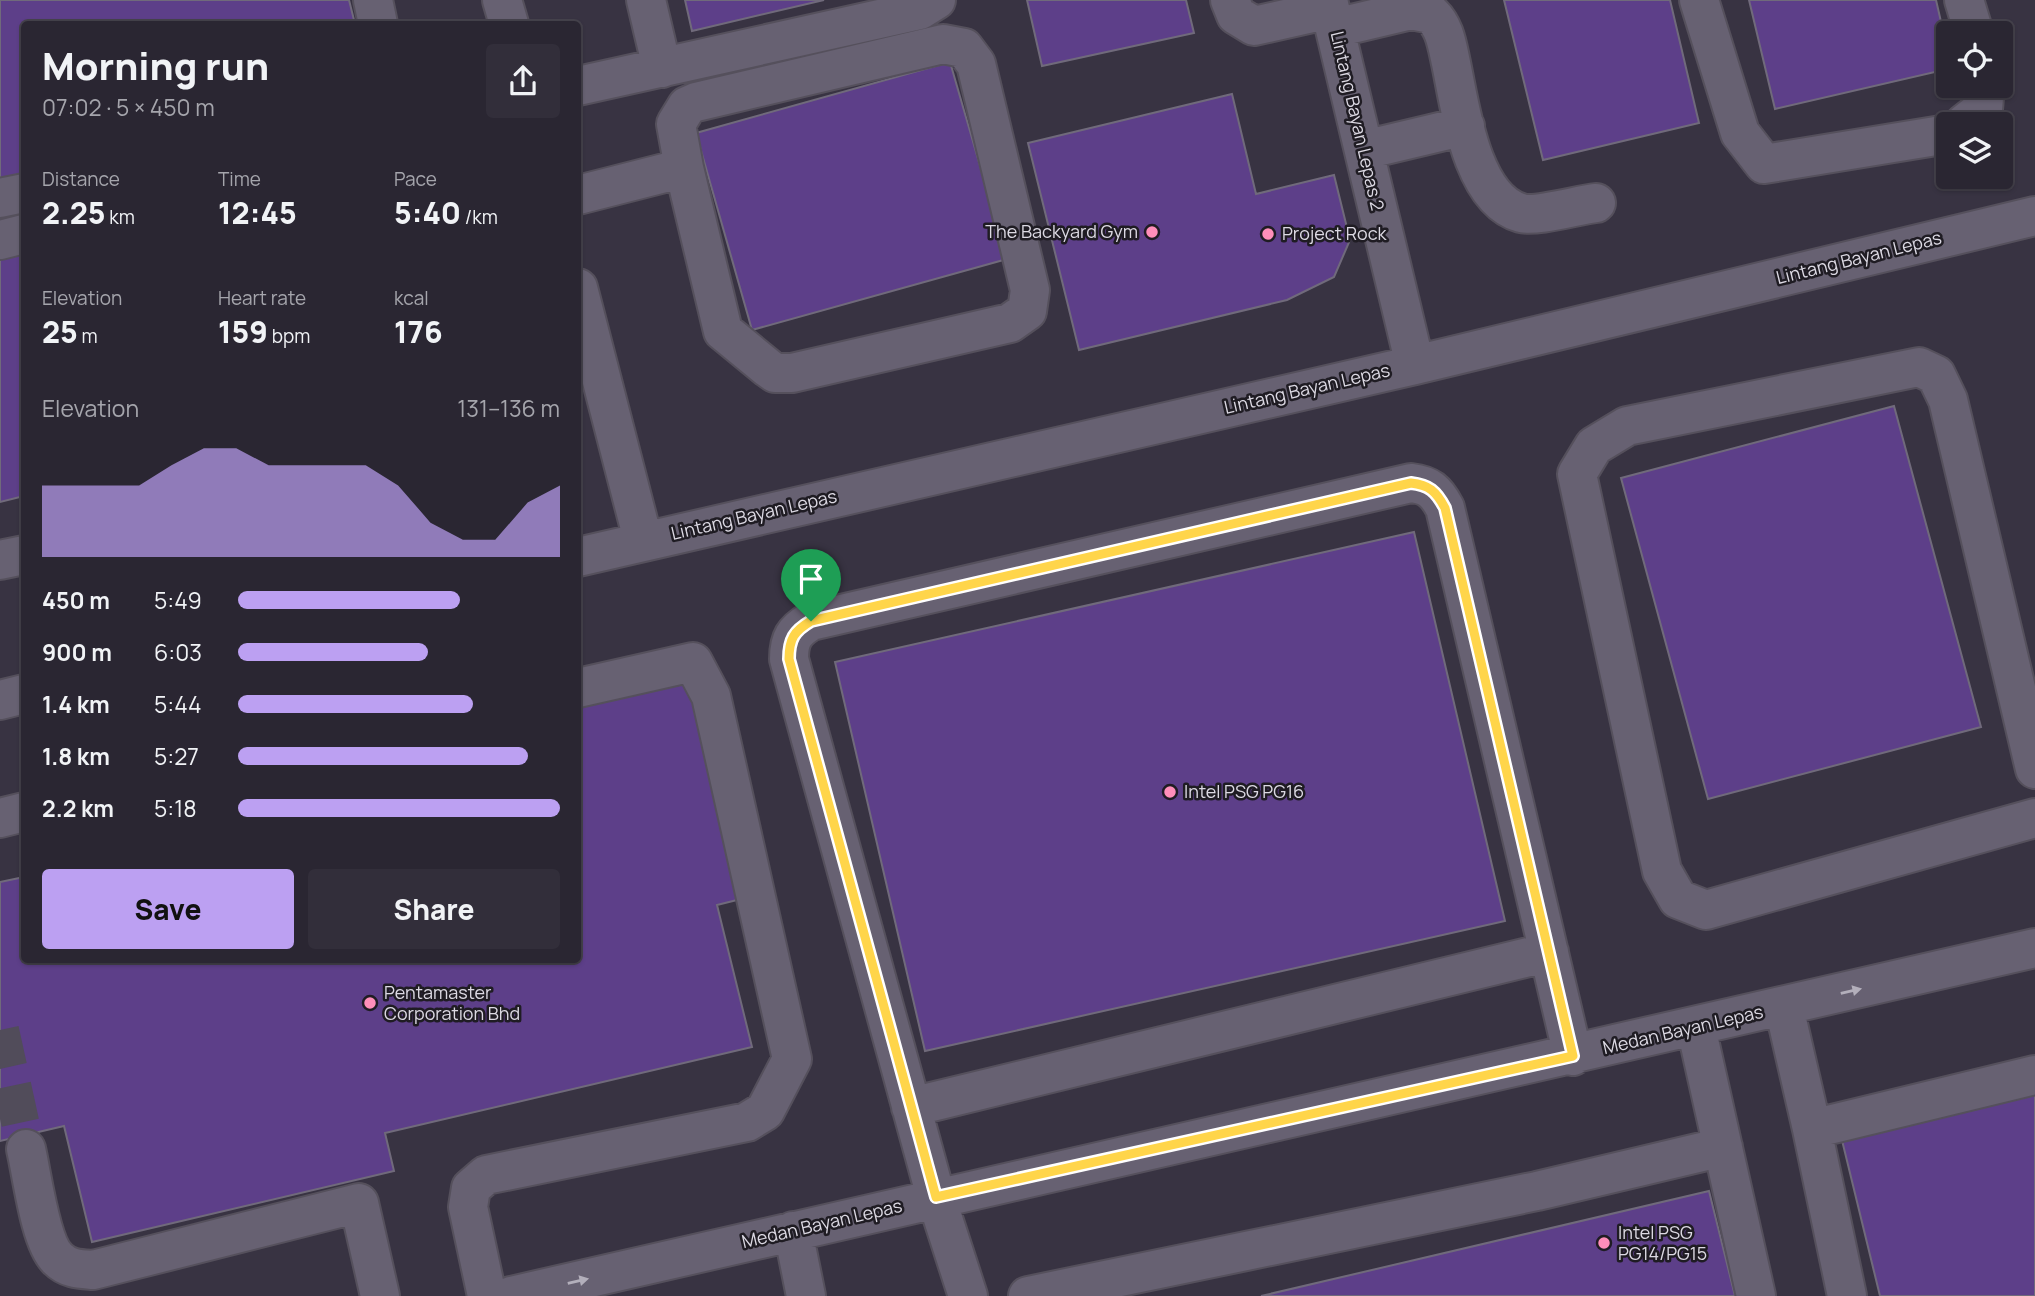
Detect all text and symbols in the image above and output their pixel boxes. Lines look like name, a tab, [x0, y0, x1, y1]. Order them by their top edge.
map controls	[1936, 21, 2013, 189]
button: locate	[1936, 21, 2013, 98]
street label: Lintang Bayan Lepas 2	[1326, 29, 1390, 213]
text: Morning run	[42, 39, 269, 91]
button: share	[486, 44, 560, 118]
text: 07:02 · 5 × 450 m	[42, 91, 215, 123]
button: layers	[1936, 112, 2013, 189]
text: Distance	[42, 166, 120, 192]
text: Time	[218, 166, 261, 192]
text: Pace	[394, 166, 437, 192]
text: 2.25	[42, 192, 106, 233]
text: 12:45	[218, 192, 297, 233]
text: 5:40	[394, 192, 461, 233]
text: km	[106, 204, 135, 230]
text: /km	[461, 204, 498, 230]
place label: The Backyard Gym	[985, 219, 1138, 243]
place label: Project Rock	[1282, 221, 1388, 245]
marker: The Backyard Gym	[1144, 224, 1160, 240]
street label: Lintang Bayan Lepas	[1774, 225, 1944, 289]
marker: Project Rock	[1260, 226, 1276, 242]
text: Elevation	[42, 285, 122, 311]
text: Heart rate	[218, 285, 306, 311]
text: kcal	[394, 285, 429, 311]
text: 25	[42, 311, 78, 352]
text: 159	[218, 311, 268, 352]
text: 176	[394, 311, 443, 352]
text: m	[78, 323, 98, 349]
text: bpm	[268, 323, 310, 349]
street label: Lintang Bayan Lepas	[1221, 357, 1392, 419]
text: Elevation	[42, 392, 139, 424]
text: 131–136 m	[457, 392, 560, 424]
street label: Lintang Bayan Lepas	[668, 483, 839, 545]
pin	[781, 549, 841, 621]
icon: arrive	[792, 560, 830, 598]
text: 450 m	[42, 584, 110, 616]
text: 5:49	[154, 584, 202, 616]
text: 900 m	[42, 636, 112, 668]
text: 6:03	[154, 636, 202, 668]
text: 1.4 km	[42, 688, 110, 720]
text: 5:44	[154, 688, 202, 720]
text: 1.8 km	[42, 740, 110, 772]
text: 5:27	[154, 740, 199, 772]
place label: Intel PSG PG16	[1184, 779, 1304, 803]
marker: Intel PSG PG16	[1162, 784, 1178, 800]
text: 2.2 km	[42, 792, 114, 824]
text: 5:18	[154, 792, 196, 824]
button: Save	[42, 869, 294, 949]
button: Share	[308, 869, 560, 949]
place label: Pentamaster Corporation Bhd	[384, 980, 520, 1025]
one-way arrow	[1840, 985, 1862, 996]
marker: Pentamaster Corporation Bhd	[362, 995, 378, 1011]
street label: Medan Bayan Lepas	[1600, 999, 1765, 1059]
street label: Medan Bayan Lepas	[739, 1193, 904, 1253]
place label: Intel PSG PG14/PG15	[1618, 1220, 1707, 1265]
marker: Intel PSG PG14/PG15	[1596, 1235, 1612, 1251]
one-way arrow	[567, 1275, 589, 1286]

